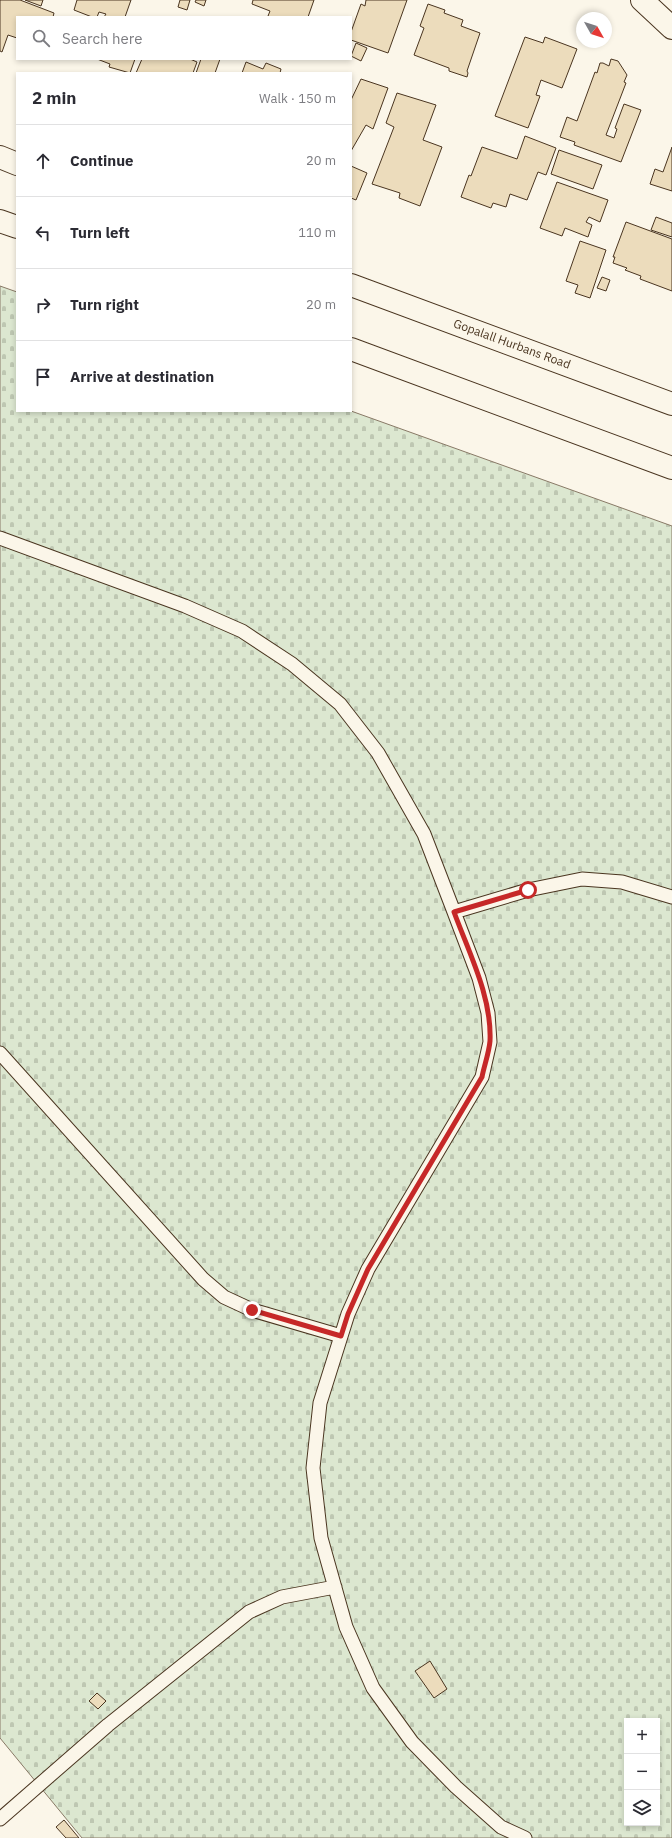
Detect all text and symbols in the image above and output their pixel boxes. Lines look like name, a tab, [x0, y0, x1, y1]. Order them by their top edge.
north arrow	[576, 12, 612, 48]
search box	[16, 16, 352, 60]
icon: search	[30, 27, 52, 49]
text: Search here	[62, 29, 142, 48]
text: 2 min	[32, 87, 76, 109]
text: Walk · 150 m	[259, 90, 336, 107]
icon: ahead	[32, 150, 54, 172]
text: Continue	[70, 151, 134, 170]
text: 20 m	[306, 152, 336, 169]
icon: left	[32, 222, 54, 244]
text: Turn left	[70, 223, 130, 242]
text: 110 m	[298, 224, 336, 241]
icon: right	[32, 294, 54, 316]
text: Turn right	[70, 295, 139, 314]
text: 20 m	[306, 296, 336, 313]
street label: Gopalall Hurbans Road	[452, 315, 573, 372]
icon: arrive	[32, 366, 54, 388]
text: Arrive at destination	[70, 367, 214, 386]
route start	[519, 881, 537, 899]
route end	[243, 1301, 261, 1319]
map controls	[624, 1718, 660, 1826]
button: +	[624, 1718, 660, 1754]
button: −	[624, 1754, 660, 1790]
button: layers	[624, 1790, 660, 1826]

